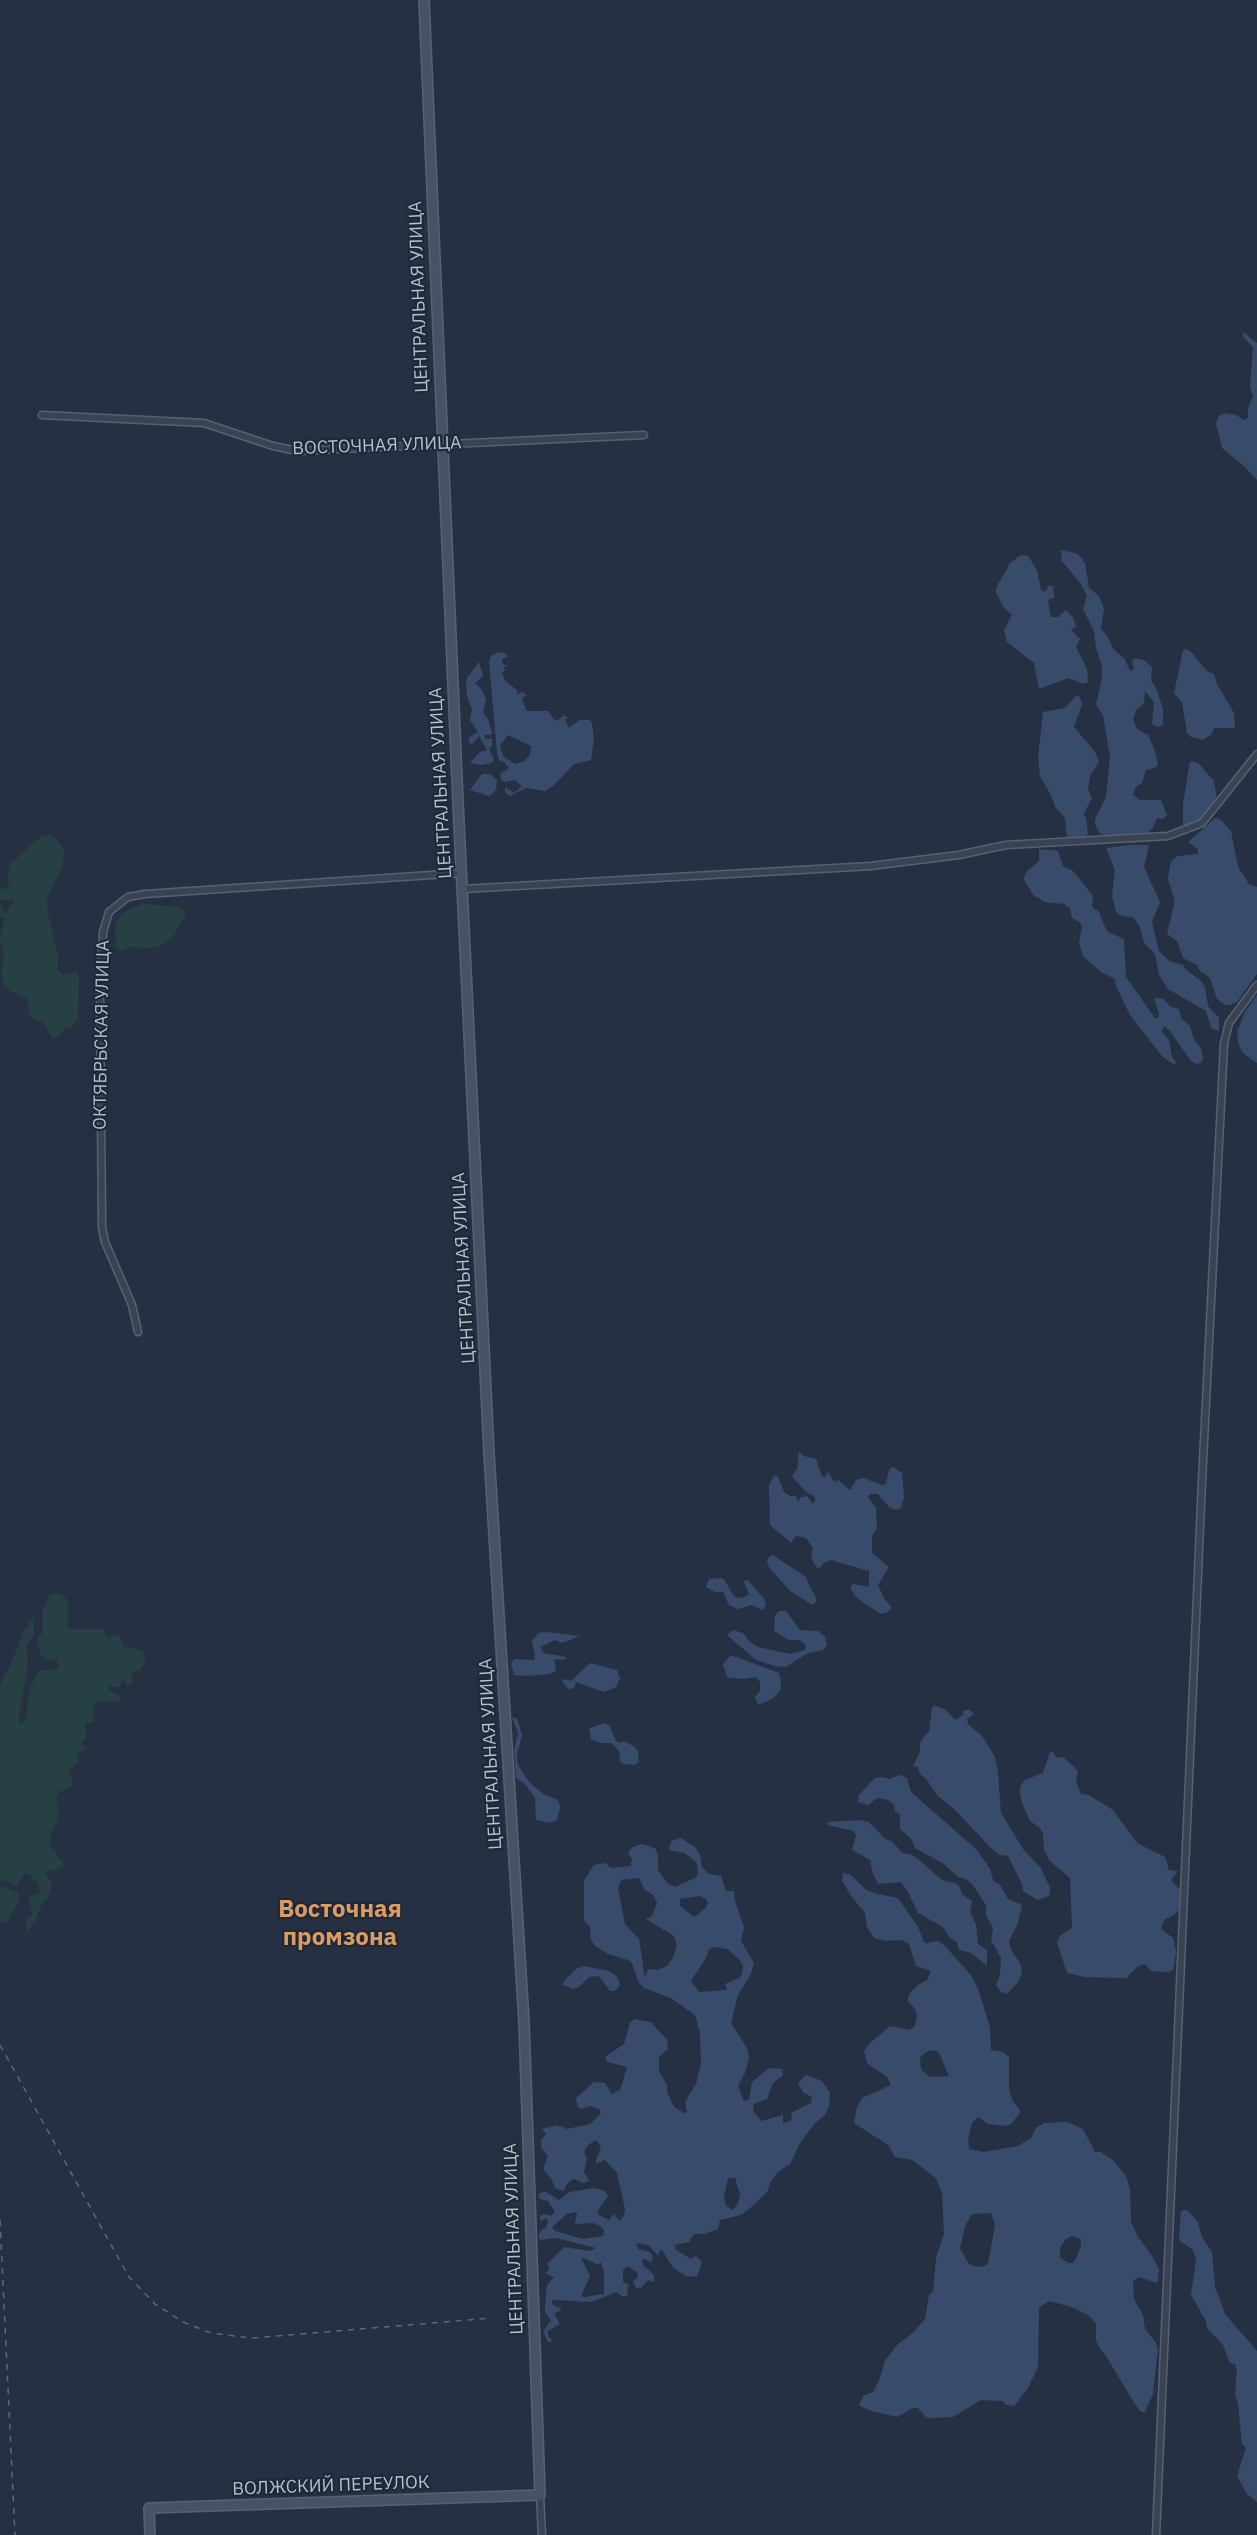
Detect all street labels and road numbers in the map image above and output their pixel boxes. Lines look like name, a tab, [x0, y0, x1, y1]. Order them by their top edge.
street label: ЦЕНТРАЛЬНАЯ УЛИЦА	[405, 201, 433, 393]
street label: ВОСТОЧНАЯ УЛИЦА	[292, 432, 462, 460]
street label: ЦЕНТРАЛЬНАЯ УЛИЦА	[425, 687, 457, 879]
street label: ОКТЯБРЬСКАЯ УЛИЦА	[90, 940, 114, 1130]
street label: ЦЕНТРАЛЬНАЯ УЛИЦА	[448, 1172, 480, 1364]
street label: ЦЕНТРАЛЬНАЯ УЛИЦА	[475, 1658, 507, 1850]
street label: ЦЕНТРАЛЬНАЯ УЛИЦА	[500, 2143, 528, 2335]
street label: ВОЛЖСКИЙ ПЕРЕУЛОК	[232, 2472, 430, 2500]

